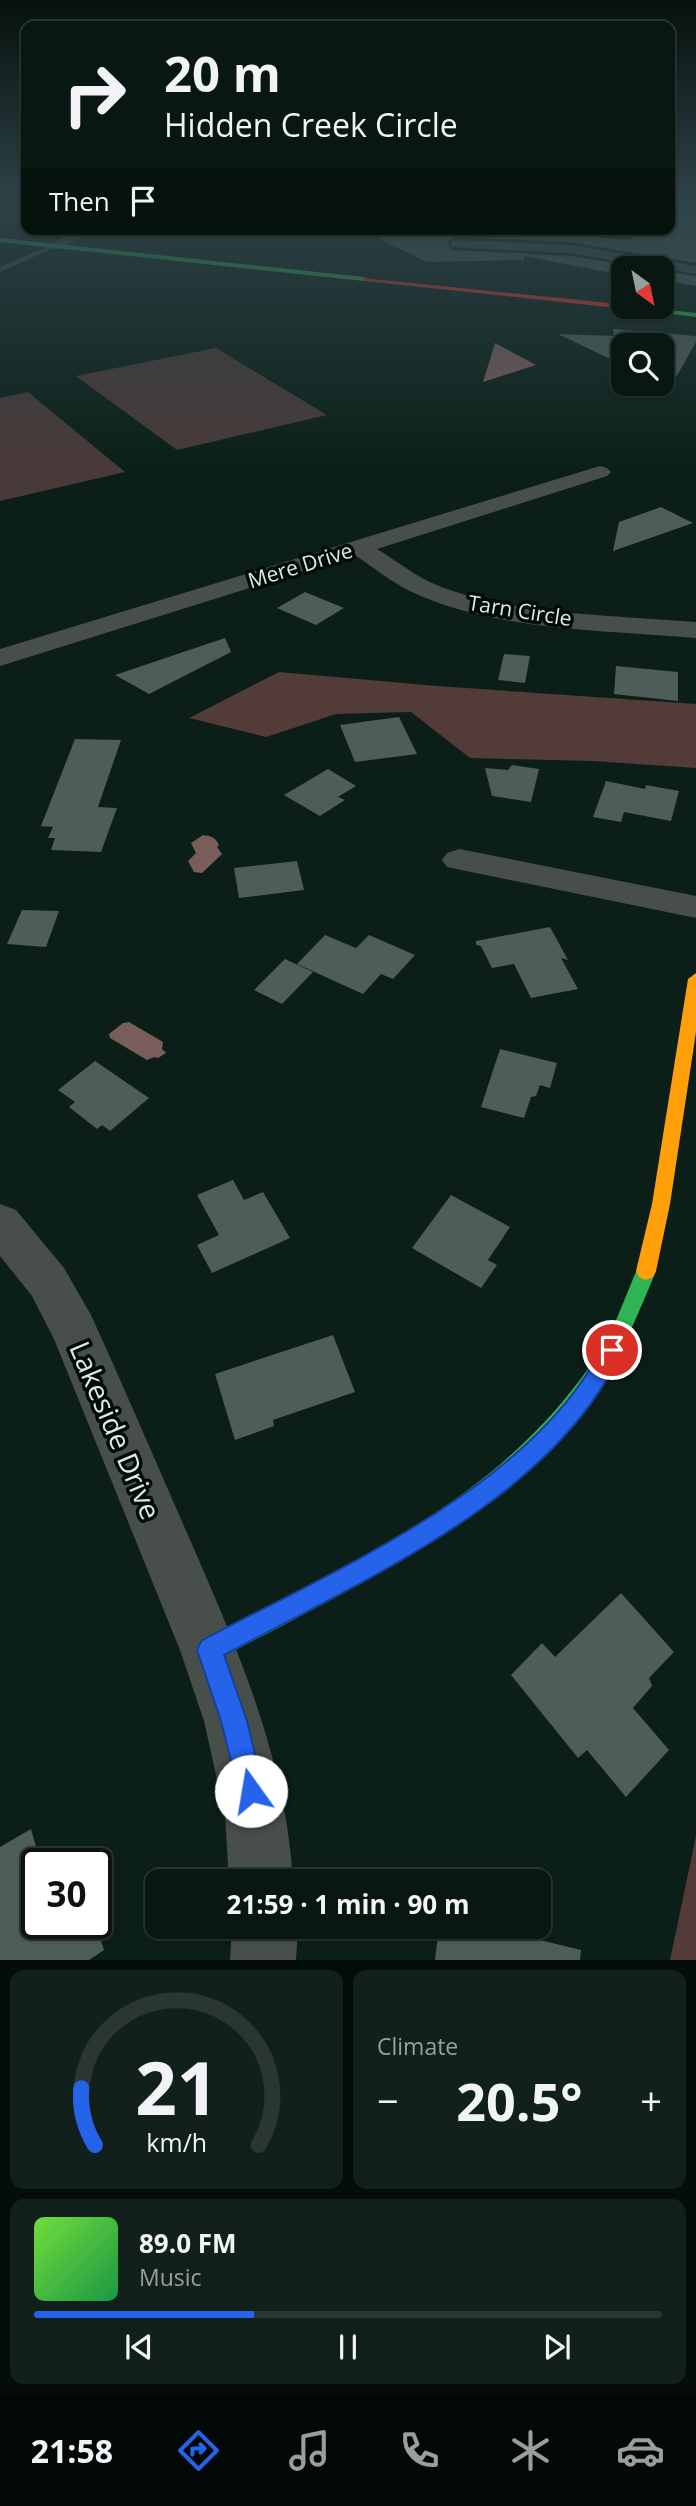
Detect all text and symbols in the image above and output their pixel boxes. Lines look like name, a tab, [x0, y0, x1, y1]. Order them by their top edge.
text: 20 m	[164, 40, 281, 106]
icon: right	[49, 49, 140, 140]
text: Hidden Creek Circle	[164, 103, 458, 146]
icon: arrive	[124, 182, 162, 220]
text: Then	[49, 183, 110, 219]
north arrow	[611, 256, 674, 318]
map controls	[611, 256, 674, 396]
button: search	[611, 333, 674, 396]
street label: Mere Drive	[244, 536, 356, 594]
street label: Tarn Circle	[466, 588, 574, 632]
pin	[582, 1320, 642, 1380]
icon: arrive	[593, 1331, 631, 1369]
street label: Lakeside Drive	[61, 1335, 171, 1525]
position arrow	[214, 1754, 288, 1828]
speed limit sign: 30	[21, 1848, 112, 1939]
text: 21:59 · 1 min · 90 m	[227, 1886, 469, 1922]
text: Climate	[377, 2030, 458, 2062]
text: 21	[135, 2038, 218, 2137]
text: 20.5°	[456, 2065, 583, 2136]
text: −	[377, 2074, 399, 2126]
text: +	[640, 2074, 662, 2126]
text: km/h	[146, 2125, 207, 2159]
text: 89.0 FM	[139, 2225, 237, 2261]
text: Music	[139, 2261, 202, 2293]
icon: previous	[120, 2328, 158, 2366]
icon: pause	[329, 2328, 367, 2366]
icon: next	[538, 2328, 576, 2366]
icon: directions	[174, 2426, 223, 2475]
icon: music	[285, 2426, 334, 2475]
icon: phone	[395, 2426, 444, 2475]
icon: climate	[506, 2426, 555, 2475]
icon: car	[616, 2426, 665, 2475]
text: 21:58	[31, 2429, 113, 2472]

